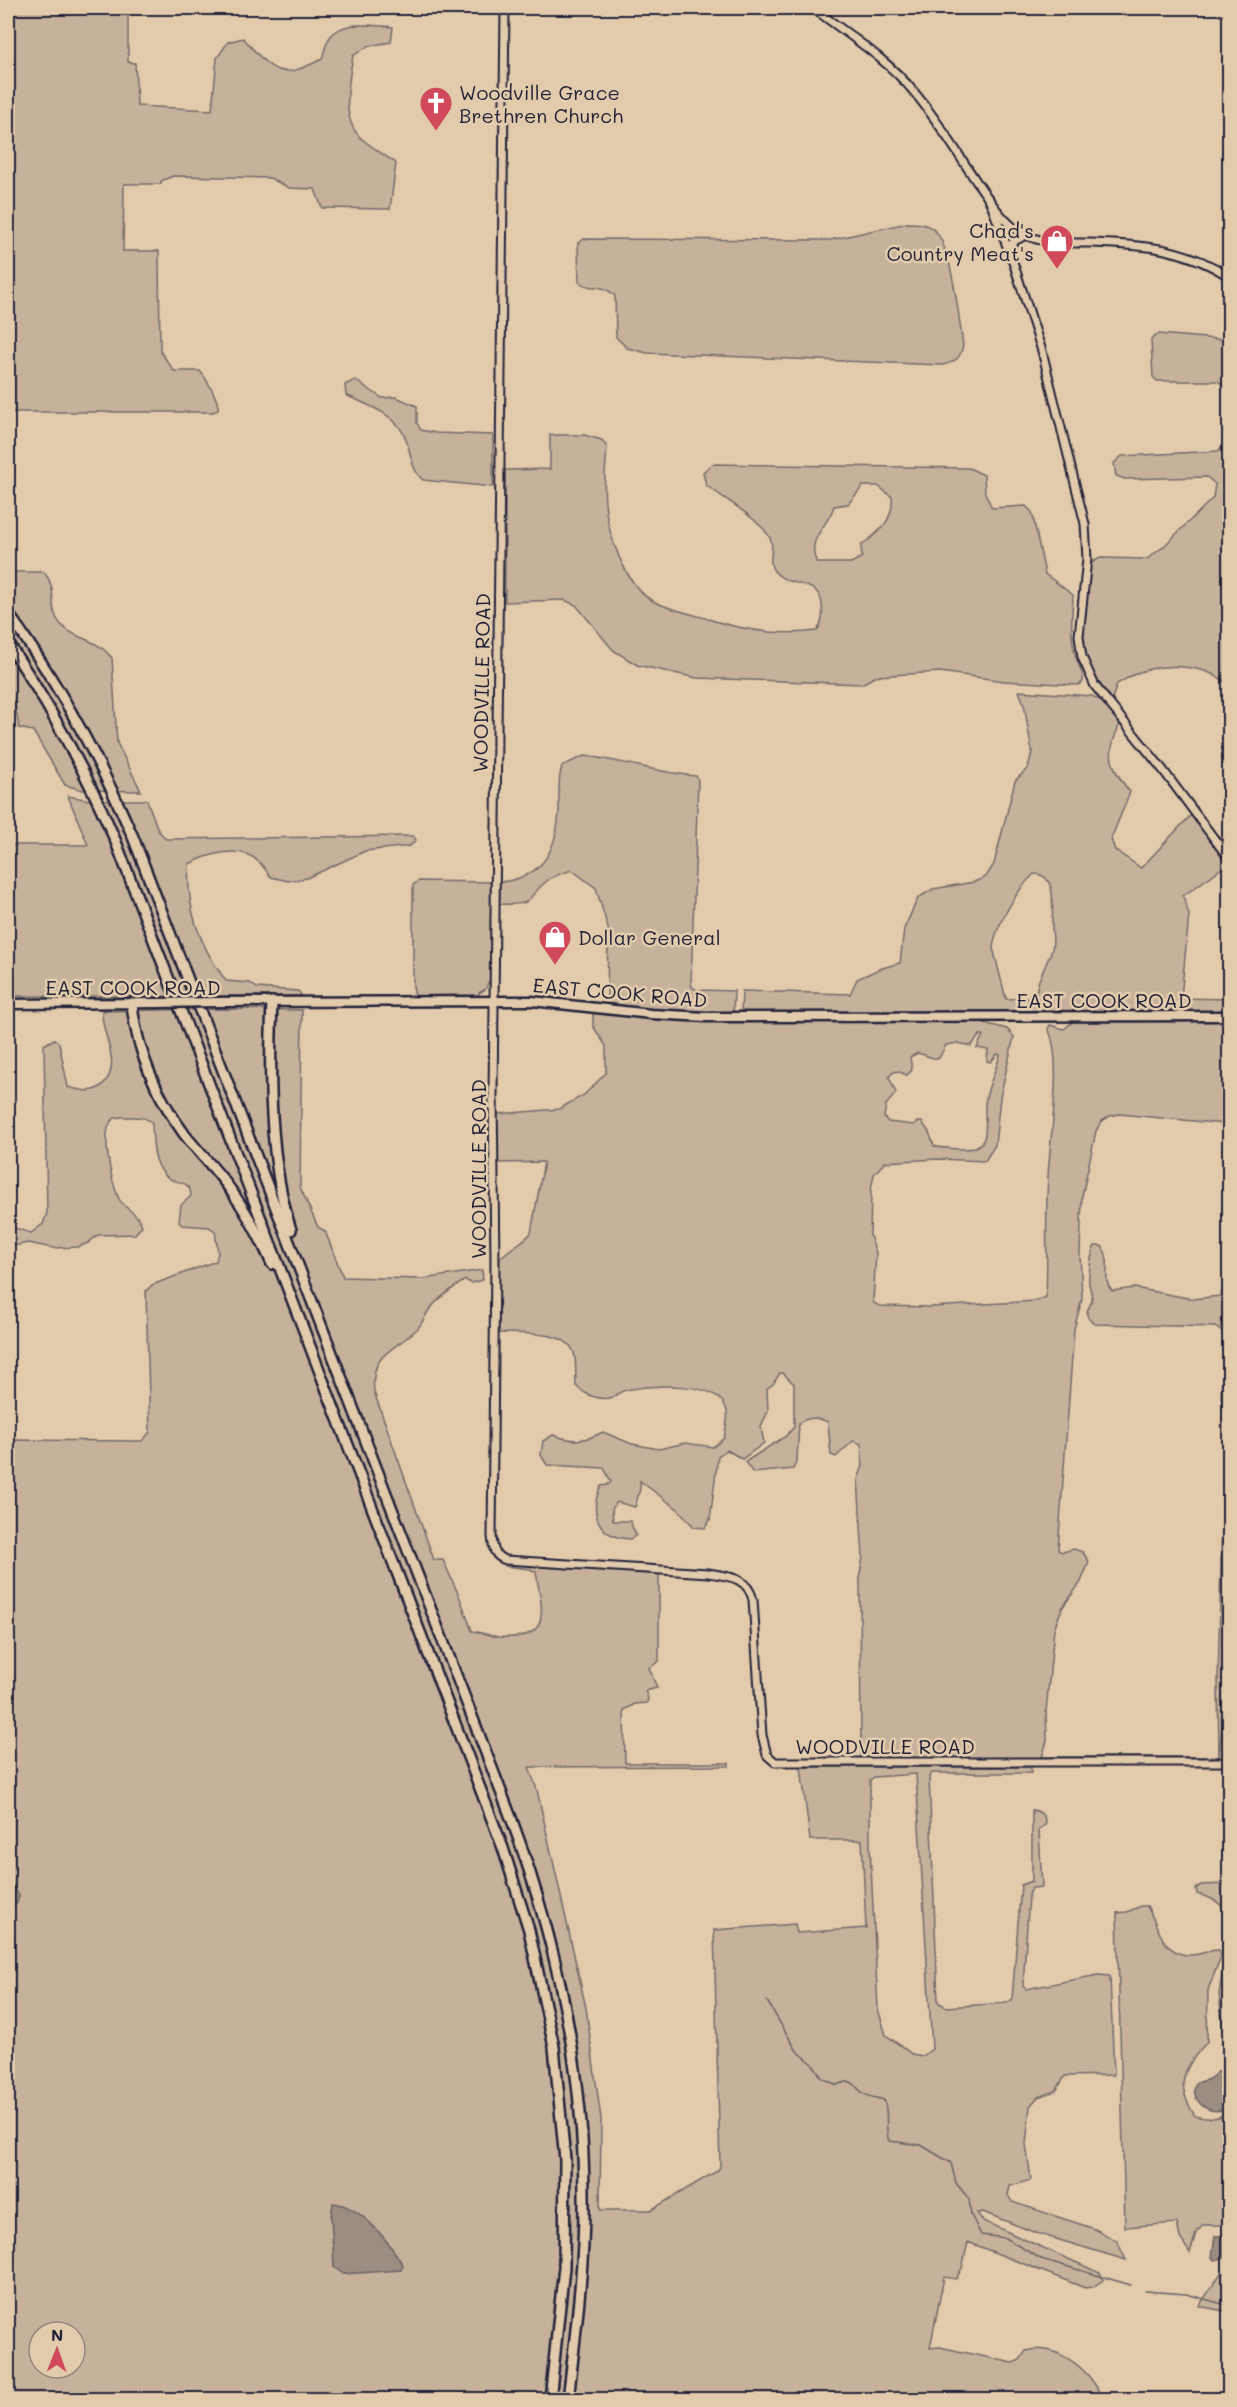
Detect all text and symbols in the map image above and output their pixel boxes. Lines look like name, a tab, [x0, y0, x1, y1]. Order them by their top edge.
place label: Woodville Grace Brethren Church	[459, 79, 623, 128]
church icon: Woodville Grace Brethren Church	[418, 85, 454, 132]
place label: Chad's Country Meat's	[886, 217, 1034, 266]
shop icon: Chad's Country Meat's	[1039, 223, 1075, 270]
street label: WOODVILLE ROAD	[466, 593, 496, 773]
shop icon: Dollar General	[537, 919, 573, 966]
place label: Dollar General	[578, 924, 721, 950]
street label: EAST COOK ROAD	[532, 971, 708, 1013]
street label: EAST COOK ROAD	[46, 974, 220, 1000]
street label: EAST COOK ROAD	[1017, 987, 1191, 1013]
street label: WOODVILLE ROAD	[465, 1079, 491, 1259]
street label: WOODVILLE ROAD	[795, 1733, 975, 1759]
north arrow	[27, 2320, 87, 2380]
text: N	[51, 2324, 64, 2345]

